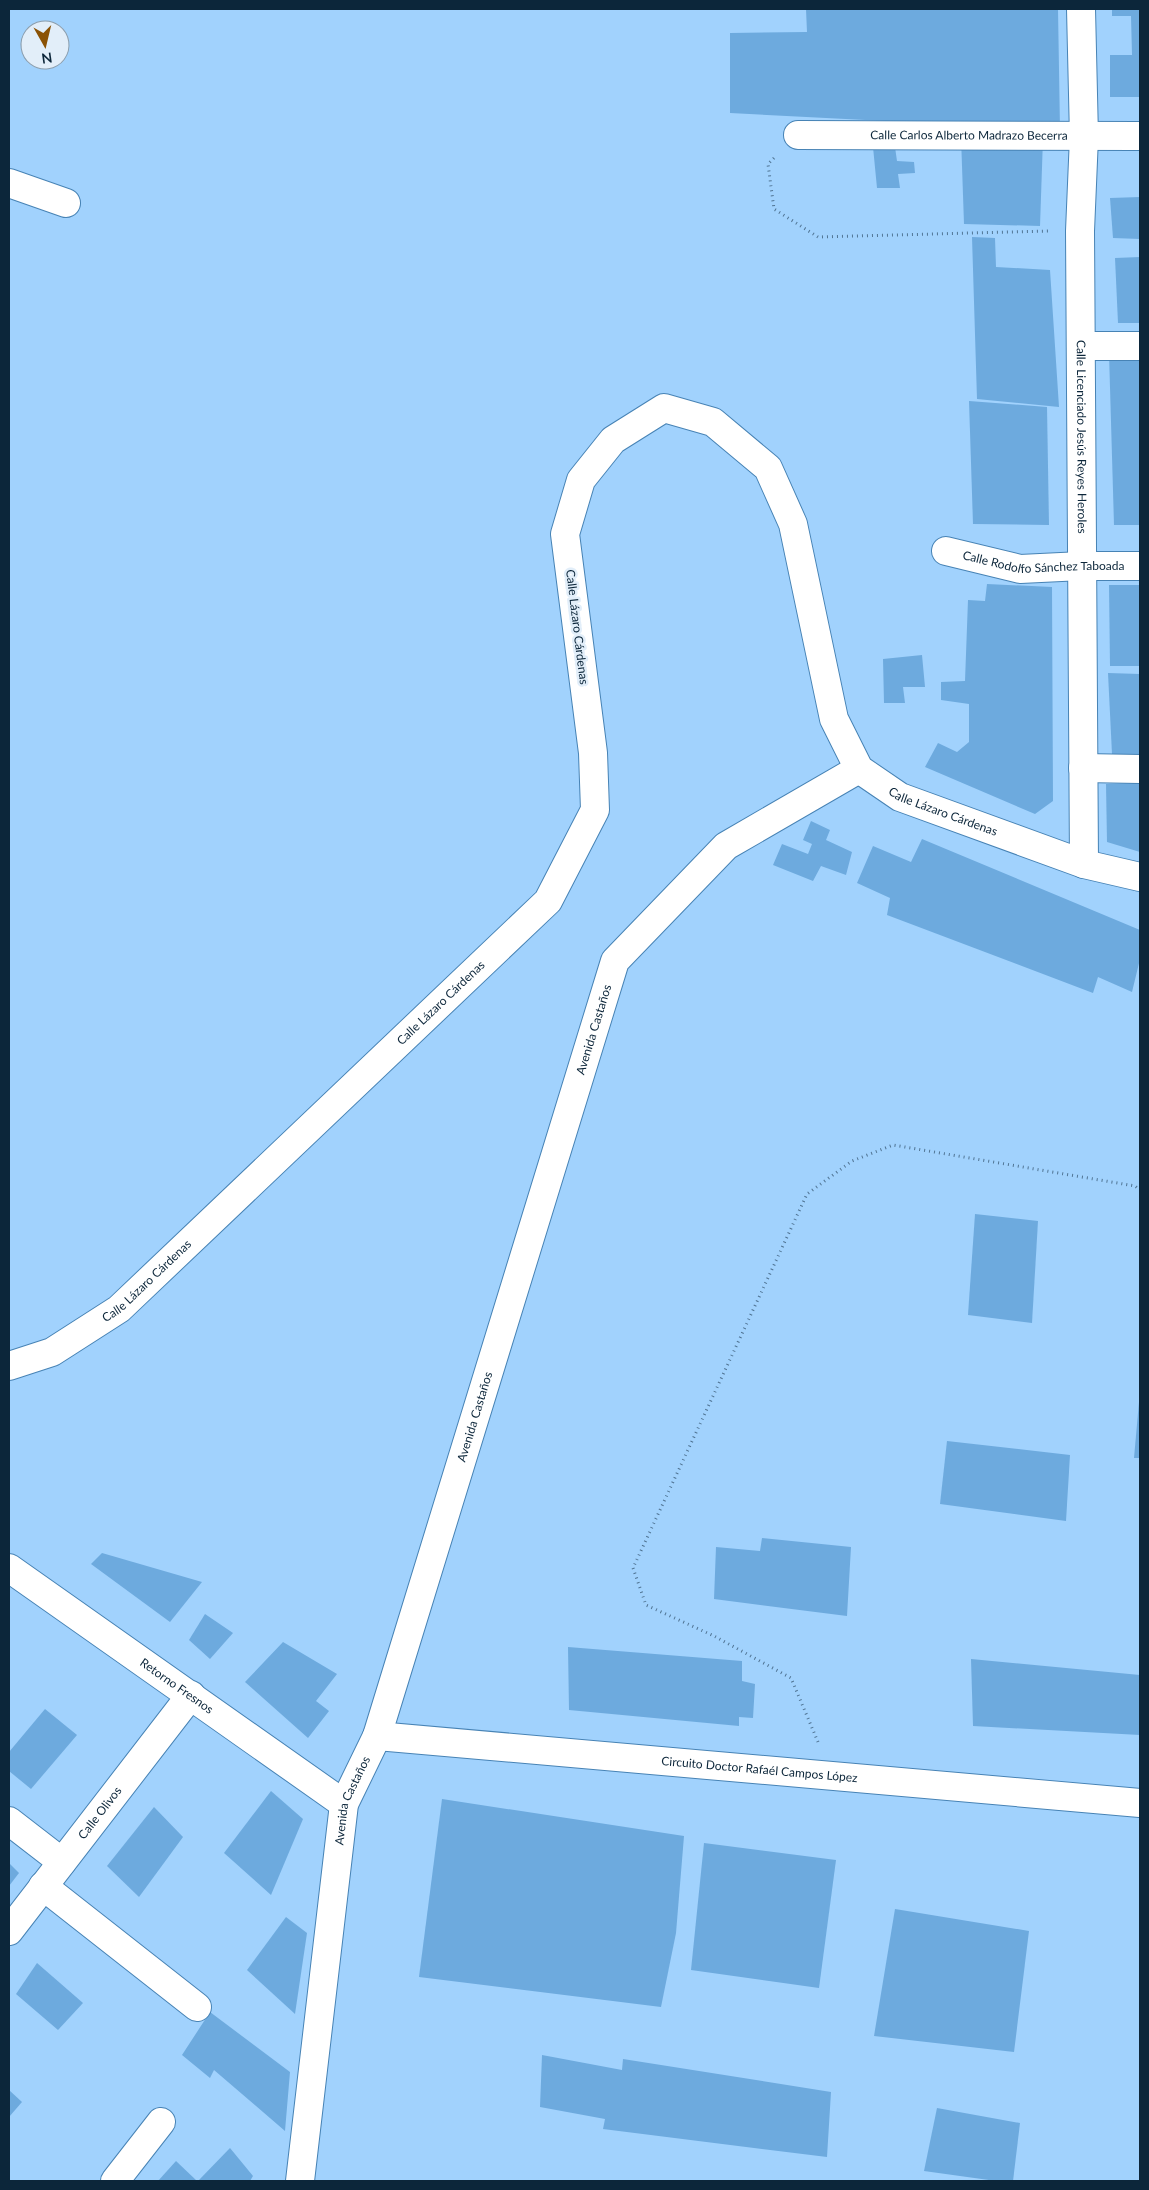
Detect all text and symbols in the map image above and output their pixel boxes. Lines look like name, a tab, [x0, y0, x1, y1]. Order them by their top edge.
north arrow	[20, 20, 70, 70]
text: N	[40, 49, 53, 68]
street label: Calle Carlos Alberto Madrazo Becerra	[870, 127, 1068, 143]
street label: Calle Licenciado Jesús Reyes Heroles	[1074, 340, 1090, 534]
street label: Calle Rodolfo Sánchez Taboada	[961, 547, 1124, 576]
street label: Calle Lázaro Cárdenas	[563, 569, 592, 685]
street label: Calle Lázaro Cárdenas	[886, 783, 1000, 839]
street label: Calle Lázaro Cárdenas	[393, 957, 488, 1048]
street label: Avenida Castaños	[573, 983, 614, 1076]
street label: Calle Lázaro Cárdenas	[99, 1236, 194, 1325]
street label: Avenida Castaños	[454, 1370, 495, 1464]
street label: Retorno Fresnos	[137, 1655, 216, 1717]
street label: Circuito Doctor Rafaél Campos López	[661, 1753, 859, 1785]
street label: Avenida Castaños	[331, 1754, 373, 1846]
street label: Calle Olivos	[75, 1783, 125, 1842]

